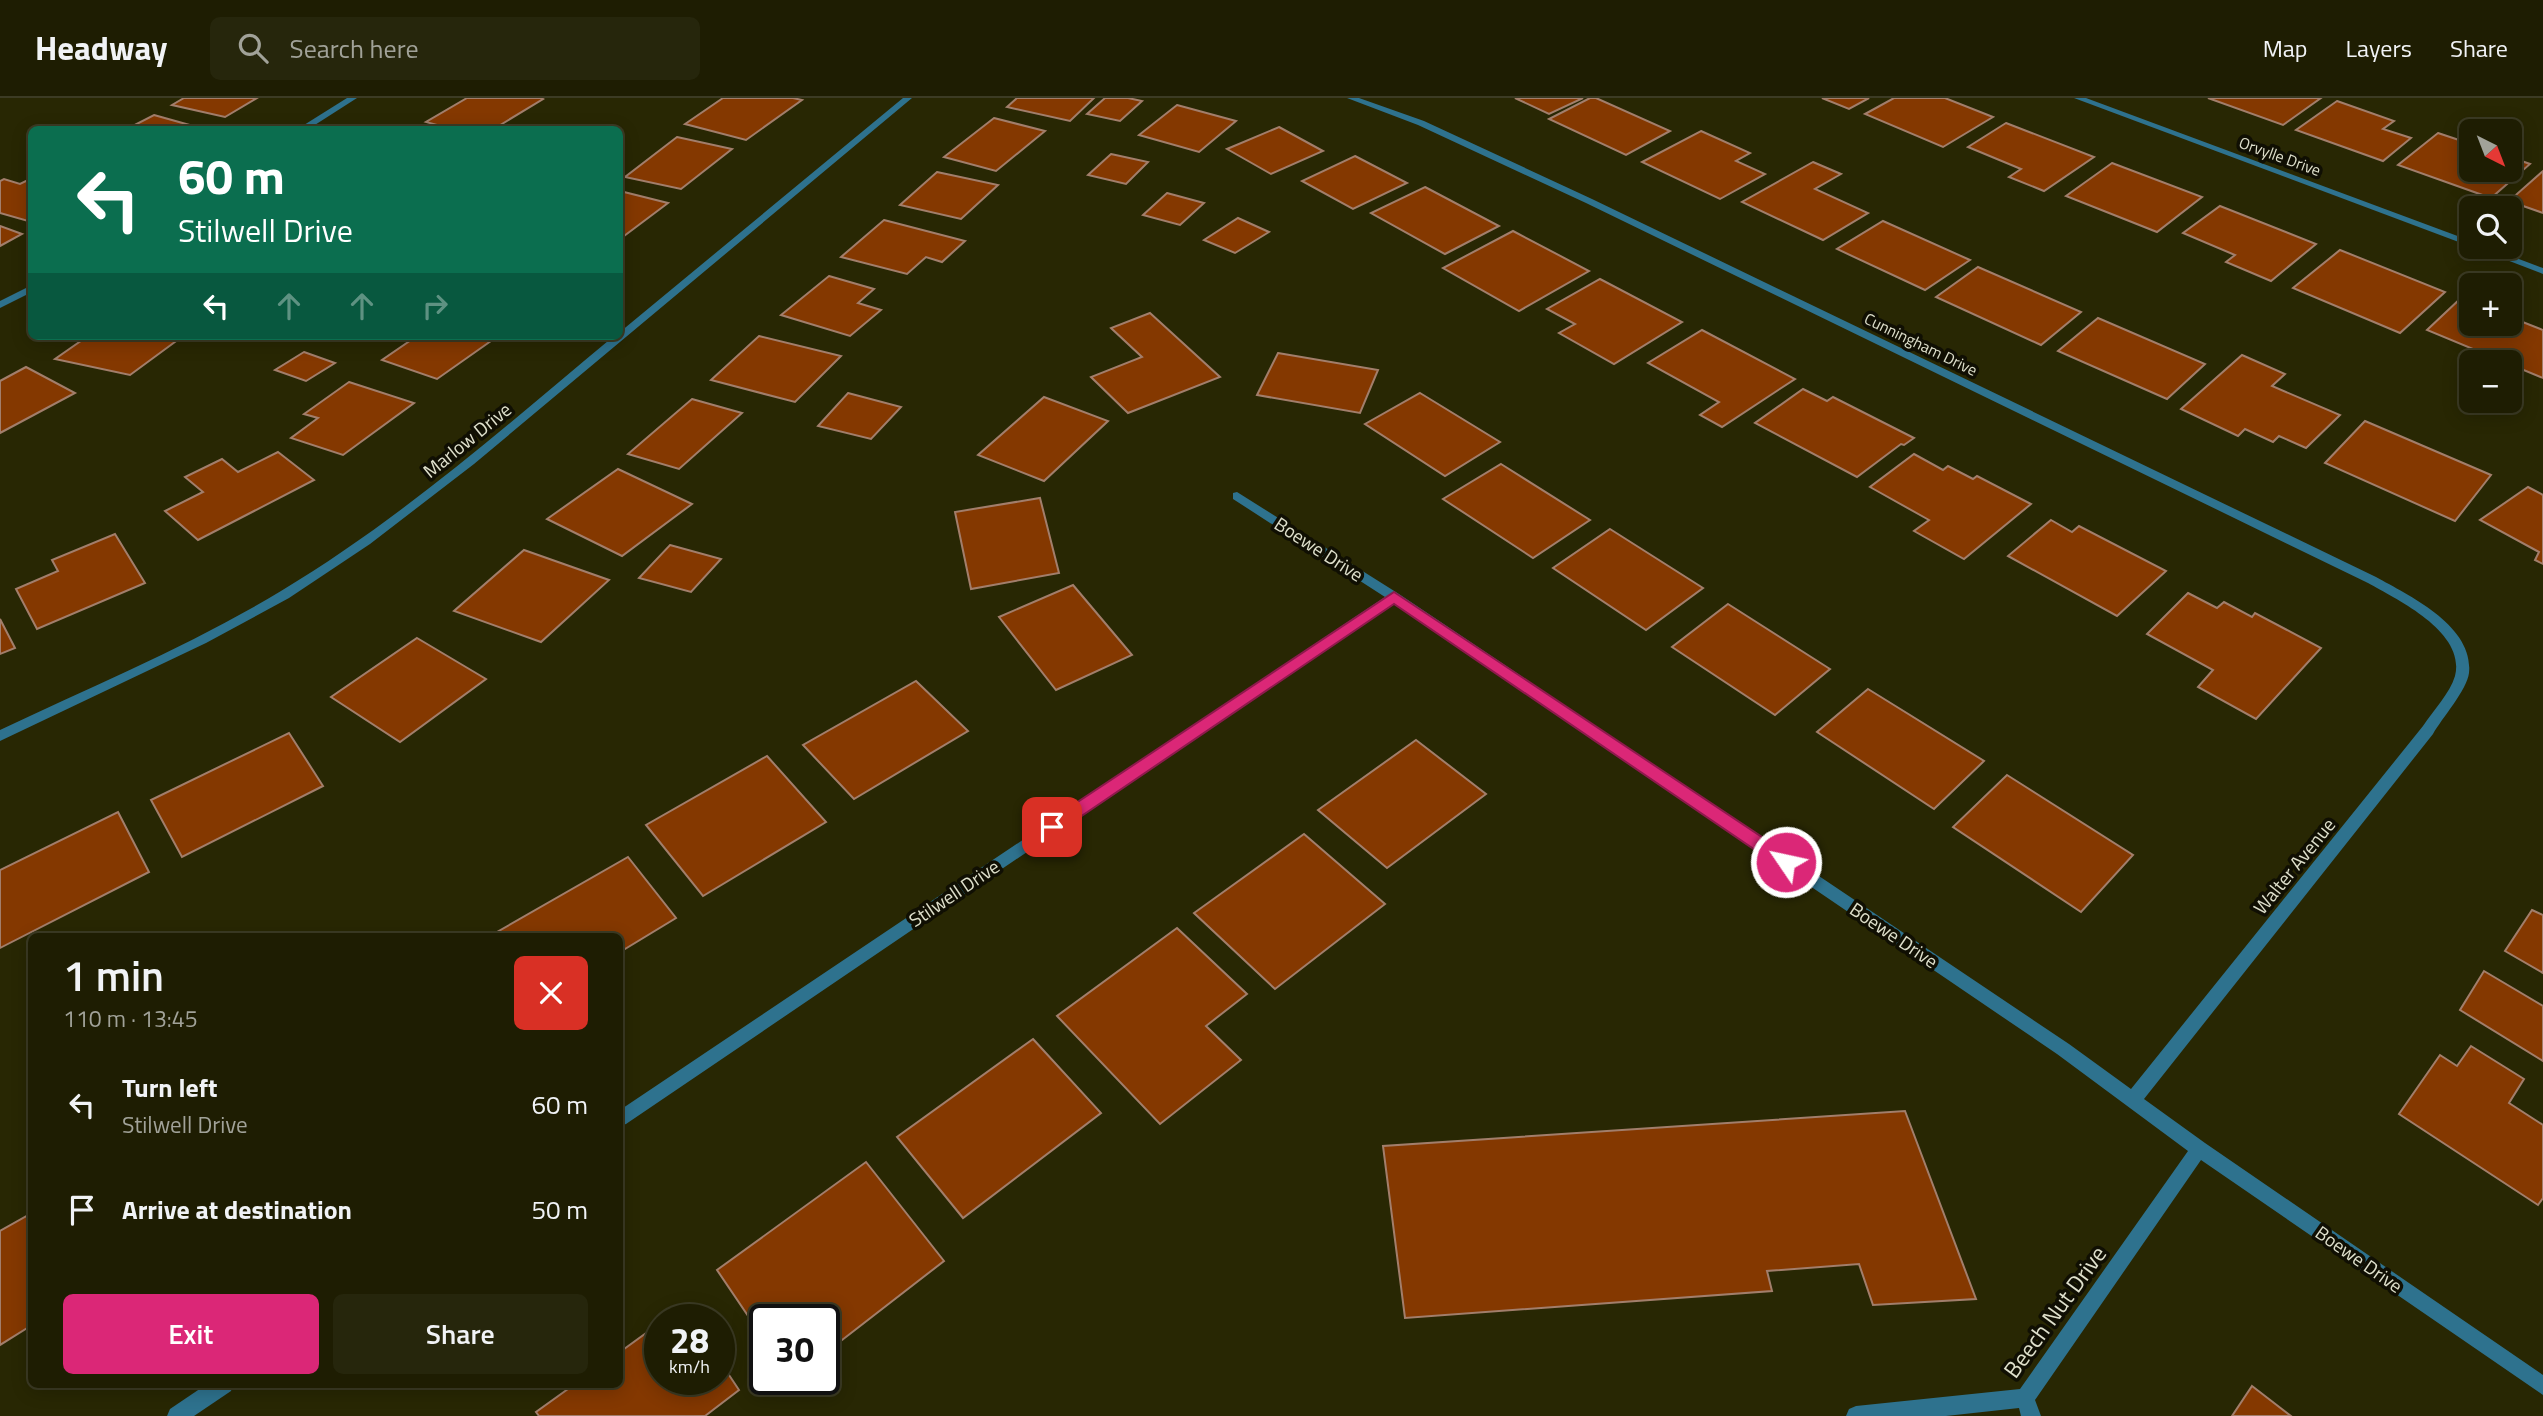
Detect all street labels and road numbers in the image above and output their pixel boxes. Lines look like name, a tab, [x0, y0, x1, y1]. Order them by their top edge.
street label: Orvylle Drive	[2236, 130, 2324, 182]
street label: Cunningham Drive	[1860, 306, 1982, 382]
street label: Marlow Drive	[416, 395, 517, 484]
street label: Boewe Drive	[1269, 509, 1370, 588]
street label: Walter Avenue	[2246, 811, 2342, 920]
street label: Stilwell Drive	[903, 852, 1005, 934]
street label: Boewe Drive	[1844, 894, 1944, 975]
street label: Boewe Drive	[2310, 1218, 2409, 1299]
street label: Beech Nut Drive	[1995, 1238, 2115, 1385]

